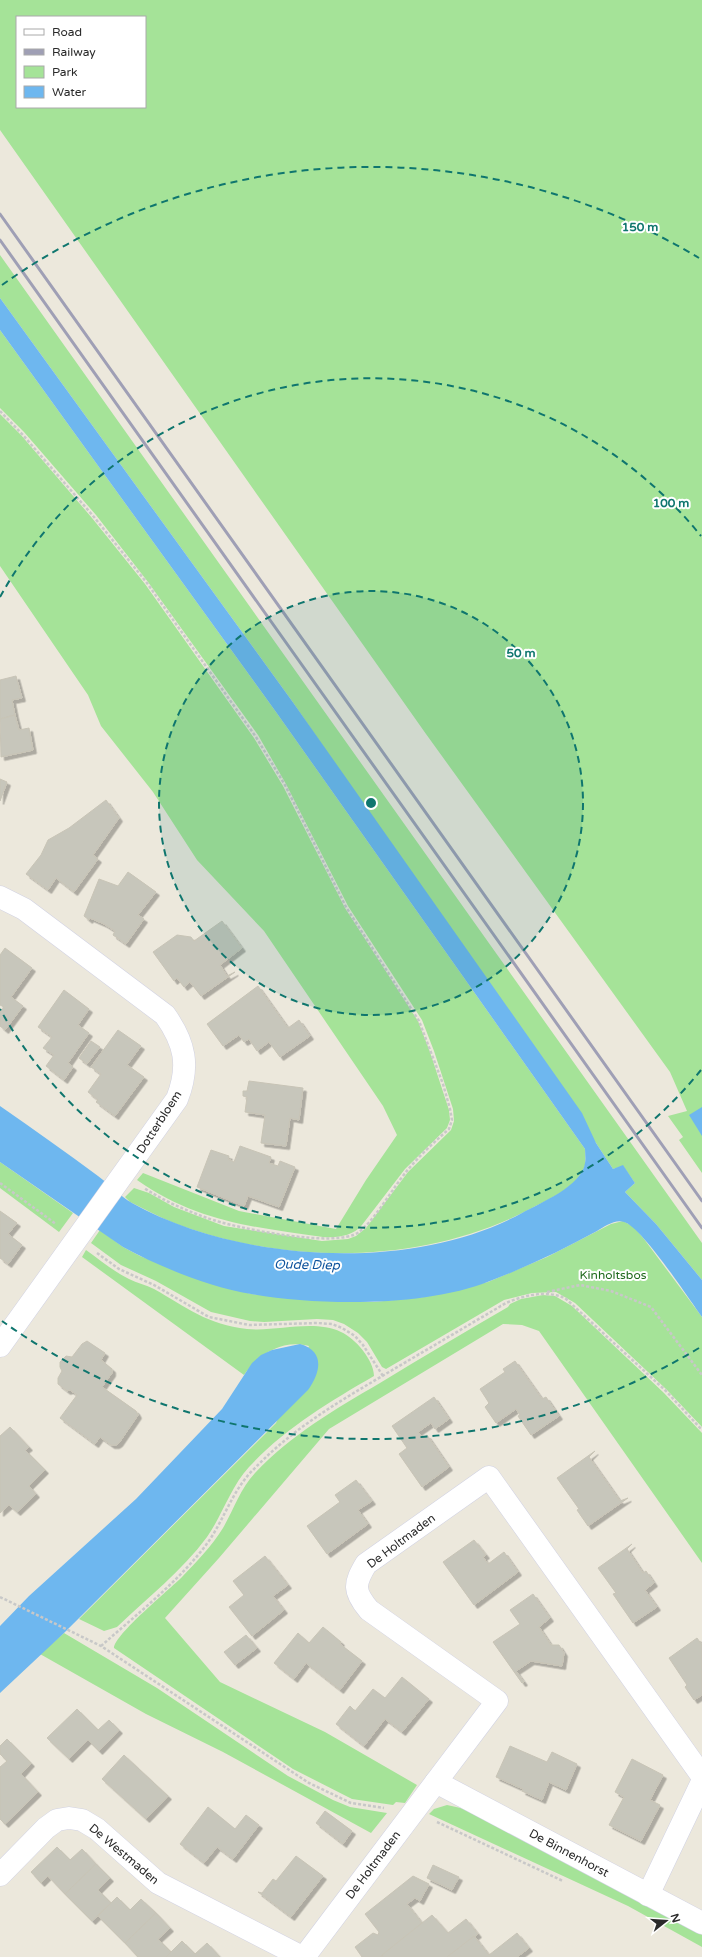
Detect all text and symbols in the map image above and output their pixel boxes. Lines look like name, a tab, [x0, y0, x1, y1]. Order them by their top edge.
legend	[16, 16, 146, 108]
text: Road	[52, 25, 82, 39]
text: Railway	[52, 45, 96, 59]
text: Park	[52, 65, 78, 79]
text: Water	[52, 85, 87, 99]
text: 150 m	[622, 220, 658, 234]
text: 100 m	[653, 496, 689, 510]
text: 50 m	[506, 646, 536, 660]
centre of rings	[364, 796, 378, 810]
street label: Dotterbloem	[133, 1088, 185, 1156]
water label: Oude Diep	[274, 1256, 341, 1274]
park label: Kinholtsbos	[580, 1268, 647, 1282]
street label: De Holtmaden	[364, 1511, 438, 1571]
street label: De Westmaden	[86, 1821, 162, 1887]
street label: De Binnenhorst	[527, 1826, 612, 1880]
street label: De Holtmaden	[343, 1828, 403, 1902]
north arrow	[646, 1901, 686, 1941]
text: N	[668, 1912, 683, 1924]

